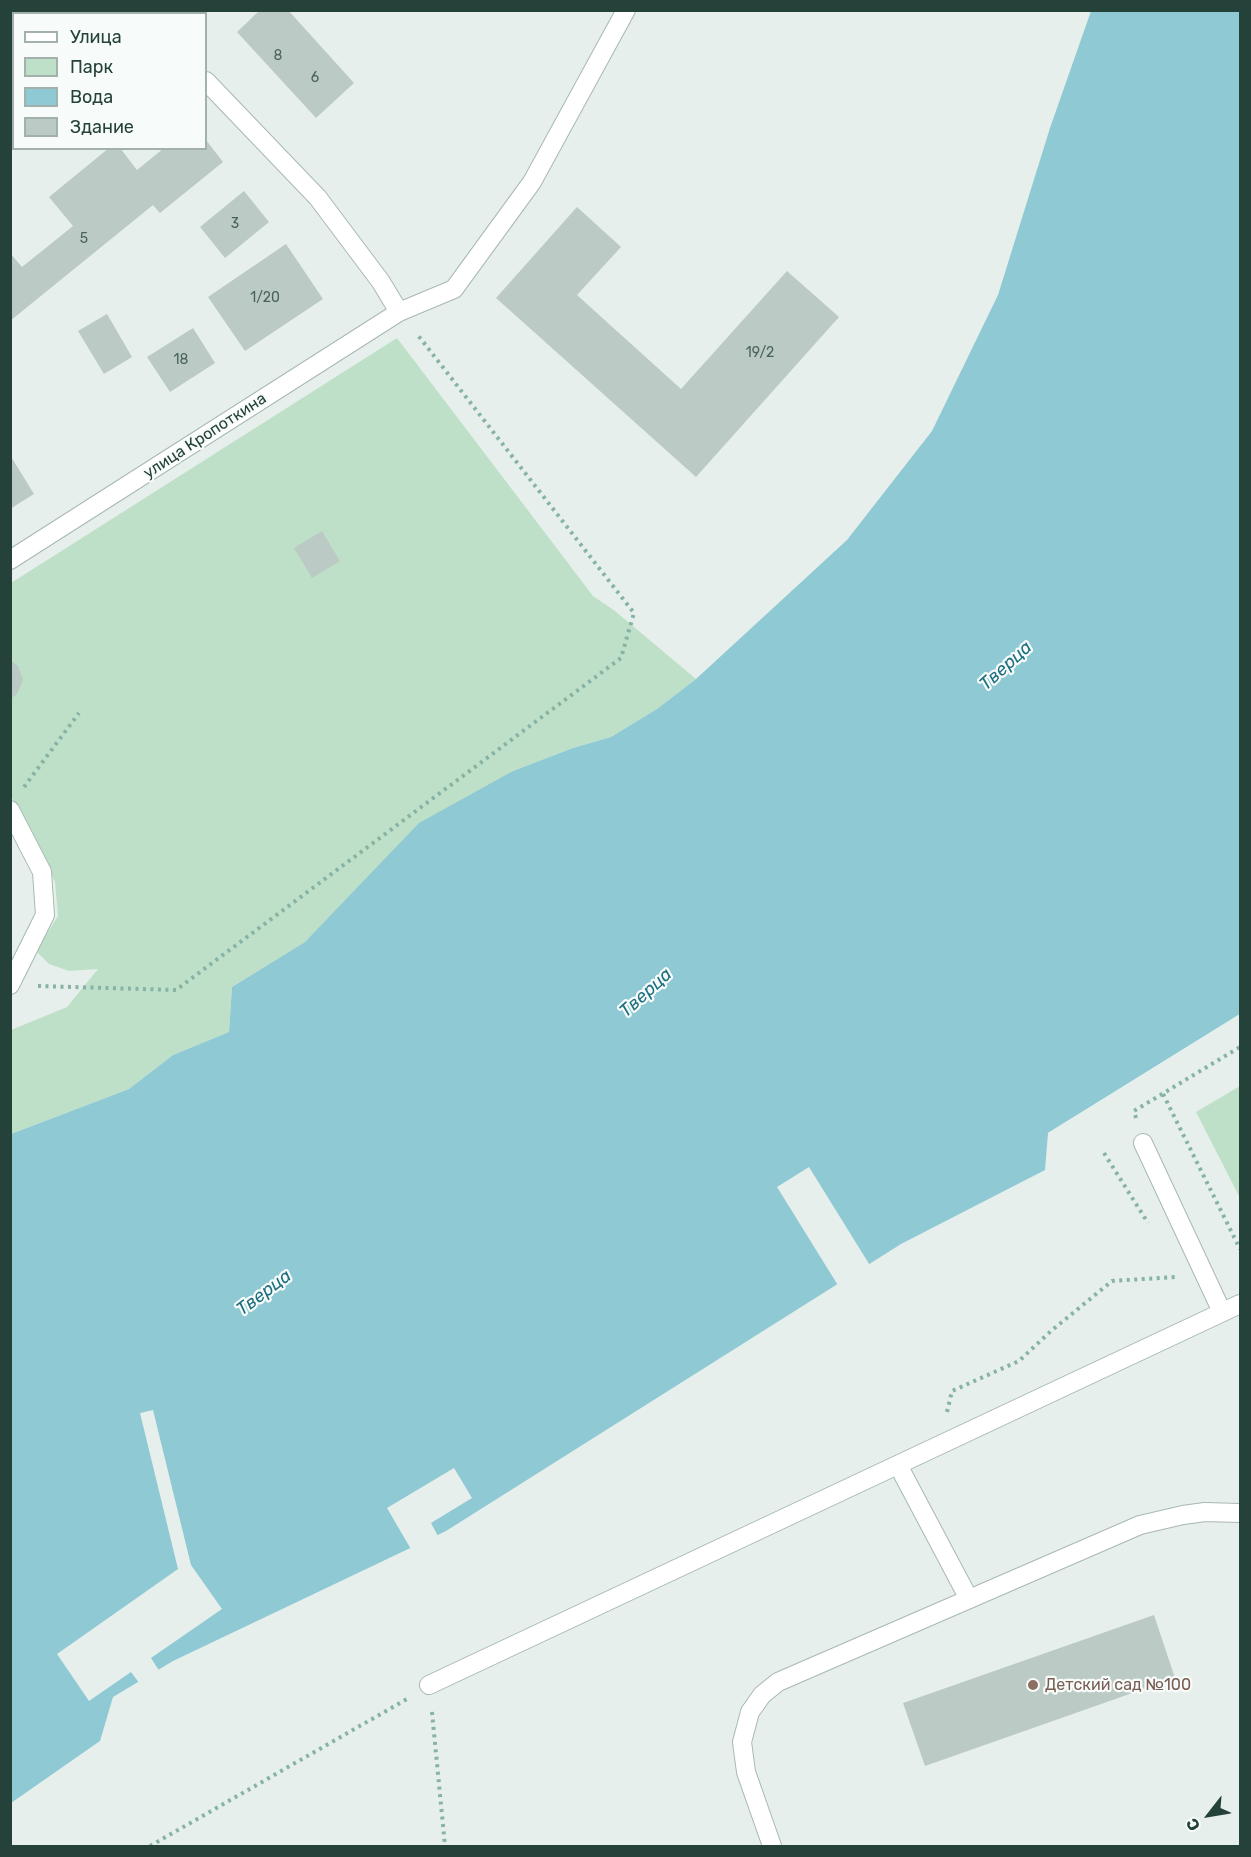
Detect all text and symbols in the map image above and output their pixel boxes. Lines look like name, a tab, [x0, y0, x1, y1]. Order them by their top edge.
legend	[12, 12, 207, 150]
text: Улица	[70, 26, 122, 48]
house number: 8	[274, 48, 282, 64]
text: Парк	[70, 56, 113, 78]
house number: 6	[311, 70, 319, 86]
text: Вода	[70, 86, 113, 108]
text: Здание	[70, 116, 134, 138]
house number: 3	[231, 216, 239, 232]
house number: 5	[80, 231, 88, 247]
house number: 1/20	[250, 290, 280, 306]
house number: 19/2	[746, 345, 774, 361]
house number: 18	[174, 352, 188, 368]
street label: улица Кропоткина	[140, 389, 270, 483]
water label: Тверца	[975, 637, 1037, 695]
water label: Тверца	[615, 964, 677, 1022]
water label: Тверца	[232, 1265, 296, 1321]
place label: Детский сад №100	[1045, 1675, 1191, 1695]
marker: Детский сад №100	[1026, 1678, 1040, 1692]
north arrow	[1179, 1785, 1239, 1845]
text: С	[1182, 1815, 1204, 1834]

